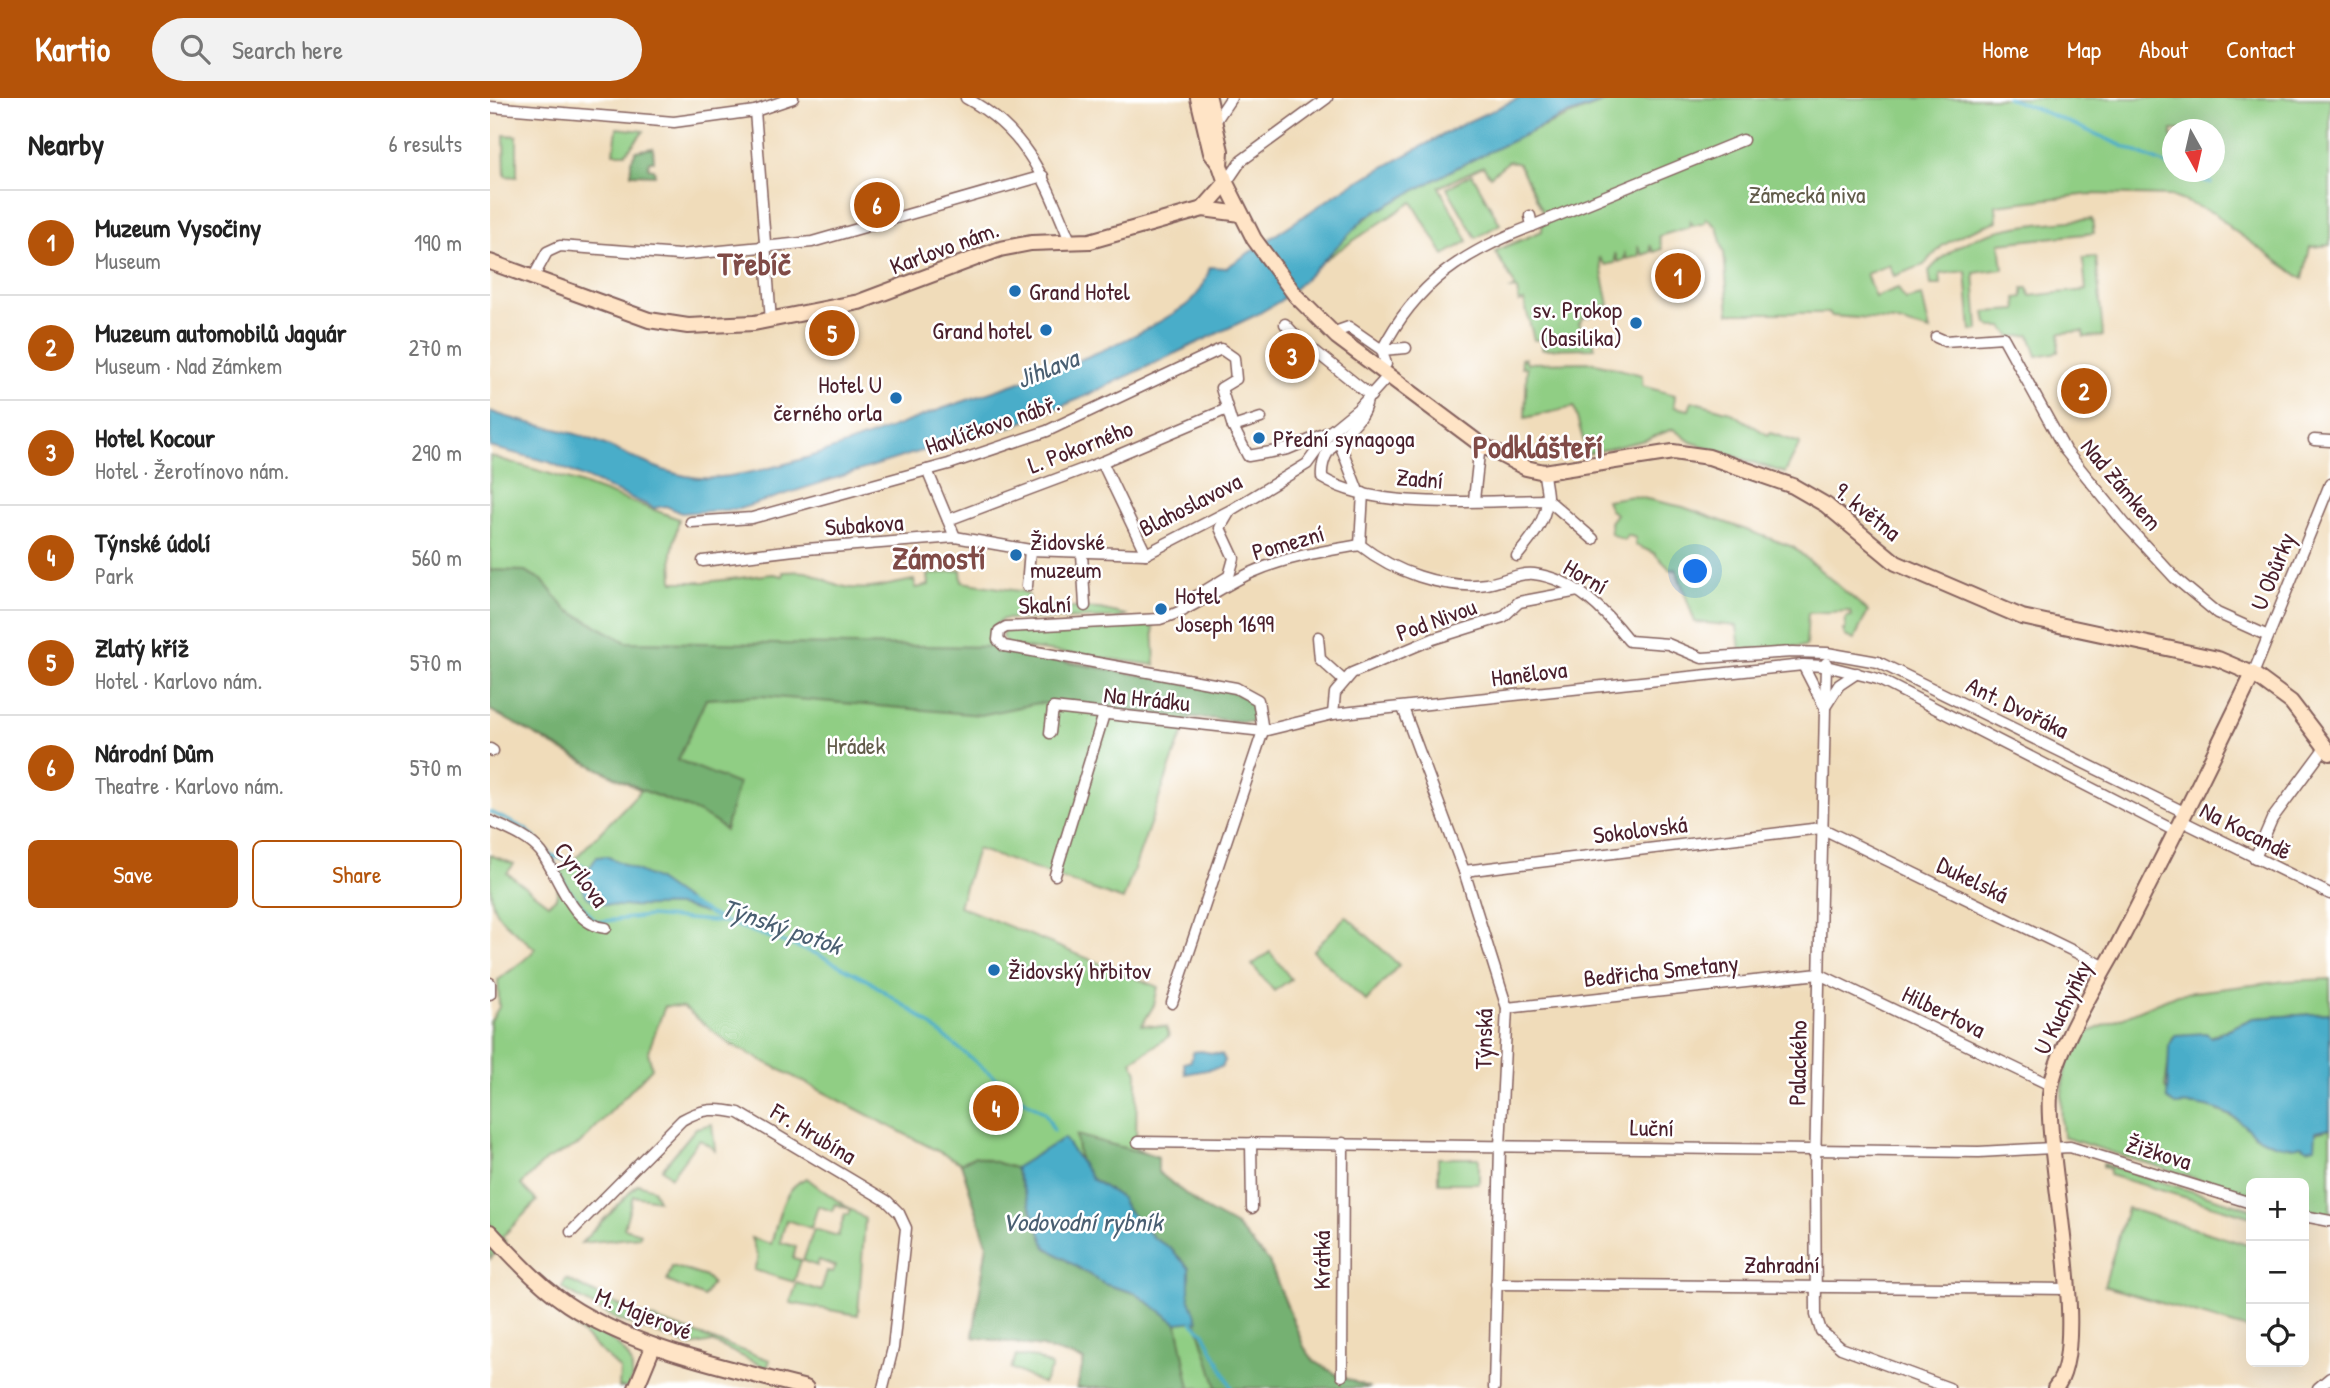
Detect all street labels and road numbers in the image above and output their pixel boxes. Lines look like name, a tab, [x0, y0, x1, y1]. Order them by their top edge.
street label: Karlovo nám.	[885, 213, 1003, 281]
street label: Havlíčkovo nábř.	[920, 386, 1064, 462]
street label: L. Pokorného	[1023, 411, 1137, 481]
street label: Nad Zámkem	[2074, 431, 2170, 537]
street label: Zadní	[1395, 460, 1445, 496]
street label: Blahoslavova	[1133, 465, 1247, 543]
street label: 9. května	[1828, 474, 1908, 548]
street label: Subakova	[824, 505, 904, 543]
street label: Pomezní	[1248, 516, 1328, 568]
street label: U Obůrky	[2242, 527, 2302, 615]
street label: Horní	[1558, 551, 1614, 601]
street label: Skalní	[1018, 587, 1072, 621]
street label: Pod Nivou	[1391, 590, 1481, 648]
street label: Hanělova	[1489, 652, 1569, 694]
street label: Ant. Dvořáka	[1961, 668, 2075, 746]
street label: Na Hrádku	[1102, 678, 1192, 718]
street label: Na Kocandě	[2195, 793, 2297, 867]
street label: Sokolovská	[1591, 807, 1689, 851]
street label: Cyrilova	[548, 835, 616, 913]
street label: Dukelská	[1932, 848, 2014, 910]
street label: Bedřicha Smetany	[1582, 946, 1740, 994]
street label: U Kuchyňky	[2025, 954, 2099, 1060]
street label: Hilbertova	[1897, 977, 1991, 1045]
street label: Týnská	[1466, 1008, 1500, 1070]
street label: Palackého	[1780, 1020, 1814, 1106]
street label: Fr. Hrubína	[764, 1094, 863, 1171]
street label: Luční	[1630, 1111, 1674, 1143]
street label: Žižkova	[2123, 1127, 2195, 1177]
street label: Krátká	[1305, 1231, 1337, 1289]
street label: Zahradní	[1744, 1248, 1820, 1280]
street label: M. Majerové	[591, 1279, 698, 1347]

